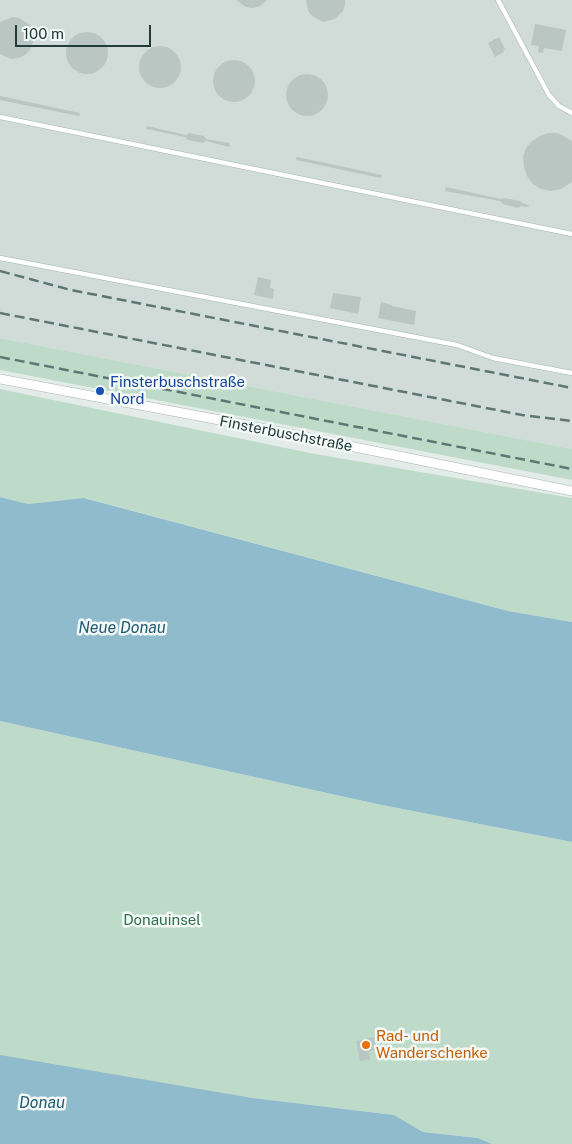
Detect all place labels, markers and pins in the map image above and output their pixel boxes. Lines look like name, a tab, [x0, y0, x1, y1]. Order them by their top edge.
place label: Finsterbuschstraße Nord	[110, 373, 245, 408]
marker: Finsterbuschstraße Nord	[94, 385, 106, 397]
place label: Rad- und Wanderschenke	[376, 1027, 488, 1062]
marker: Rad- und Wanderschenke	[360, 1039, 372, 1051]

